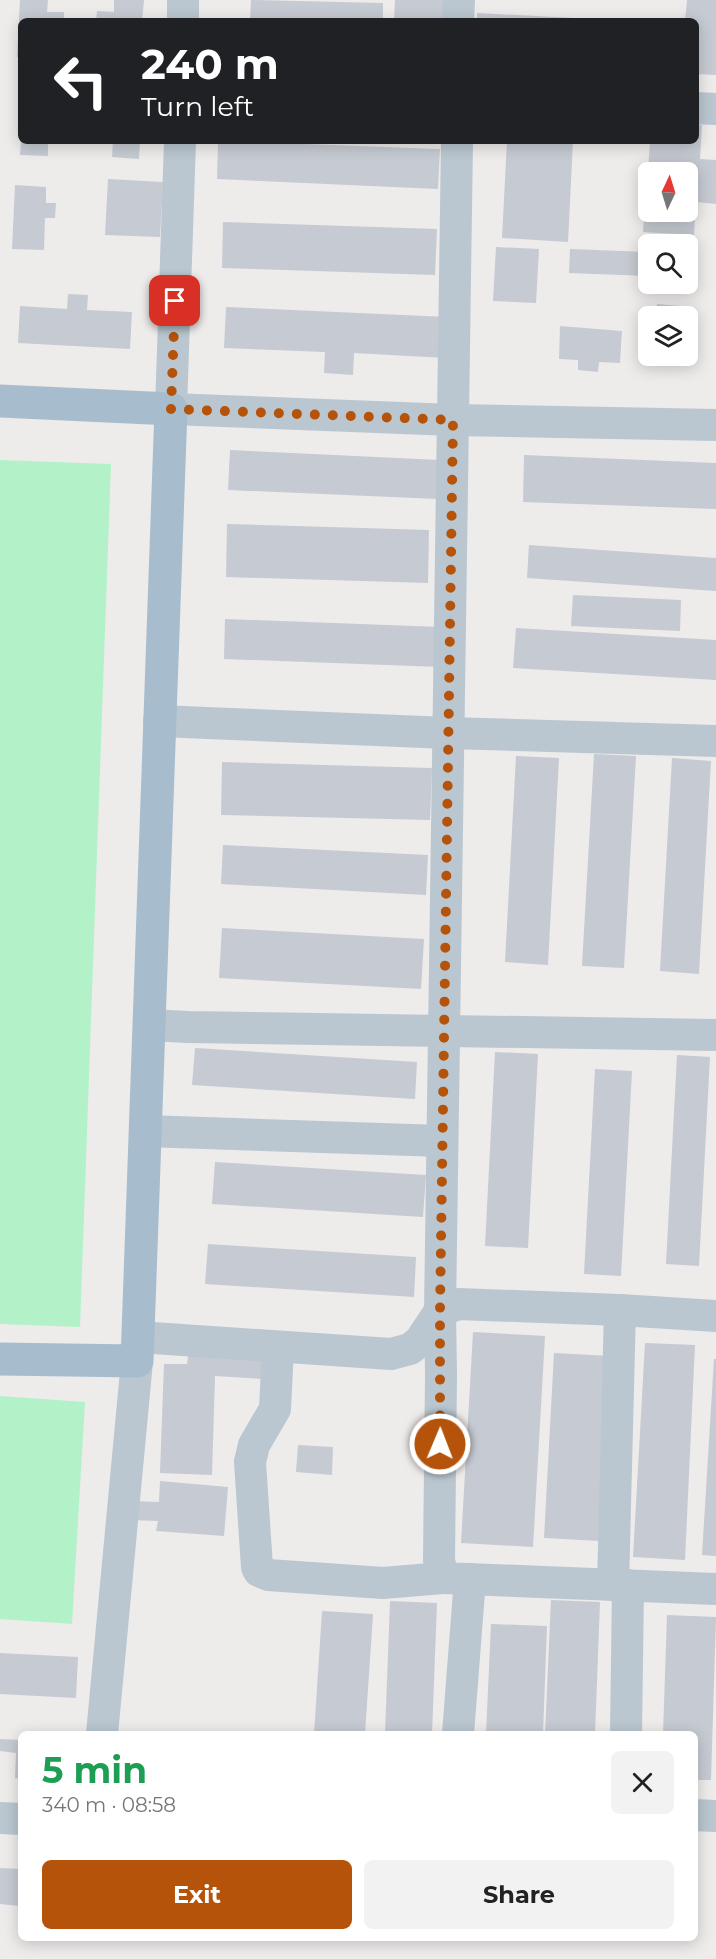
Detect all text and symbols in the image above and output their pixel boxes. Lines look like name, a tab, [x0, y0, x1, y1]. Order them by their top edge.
text: 240 m	[141, 38, 279, 90]
icon: left	[42, 42, 120, 120]
text: Turn left	[141, 90, 254, 123]
north arrow	[638, 162, 698, 222]
map controls	[638, 162, 698, 366]
button: search	[638, 234, 698, 294]
pin	[149, 275, 200, 326]
icon: arrive	[158, 284, 191, 317]
button: layers	[638, 306, 698, 366]
position arrow	[408, 1412, 472, 1476]
text: 5 min	[42, 1748, 147, 1792]
button: close	[611, 1751, 674, 1814]
text: 340 m · 08:58	[42, 1793, 176, 1817]
button: Exit	[42, 1860, 352, 1929]
button: Share	[364, 1860, 674, 1929]

